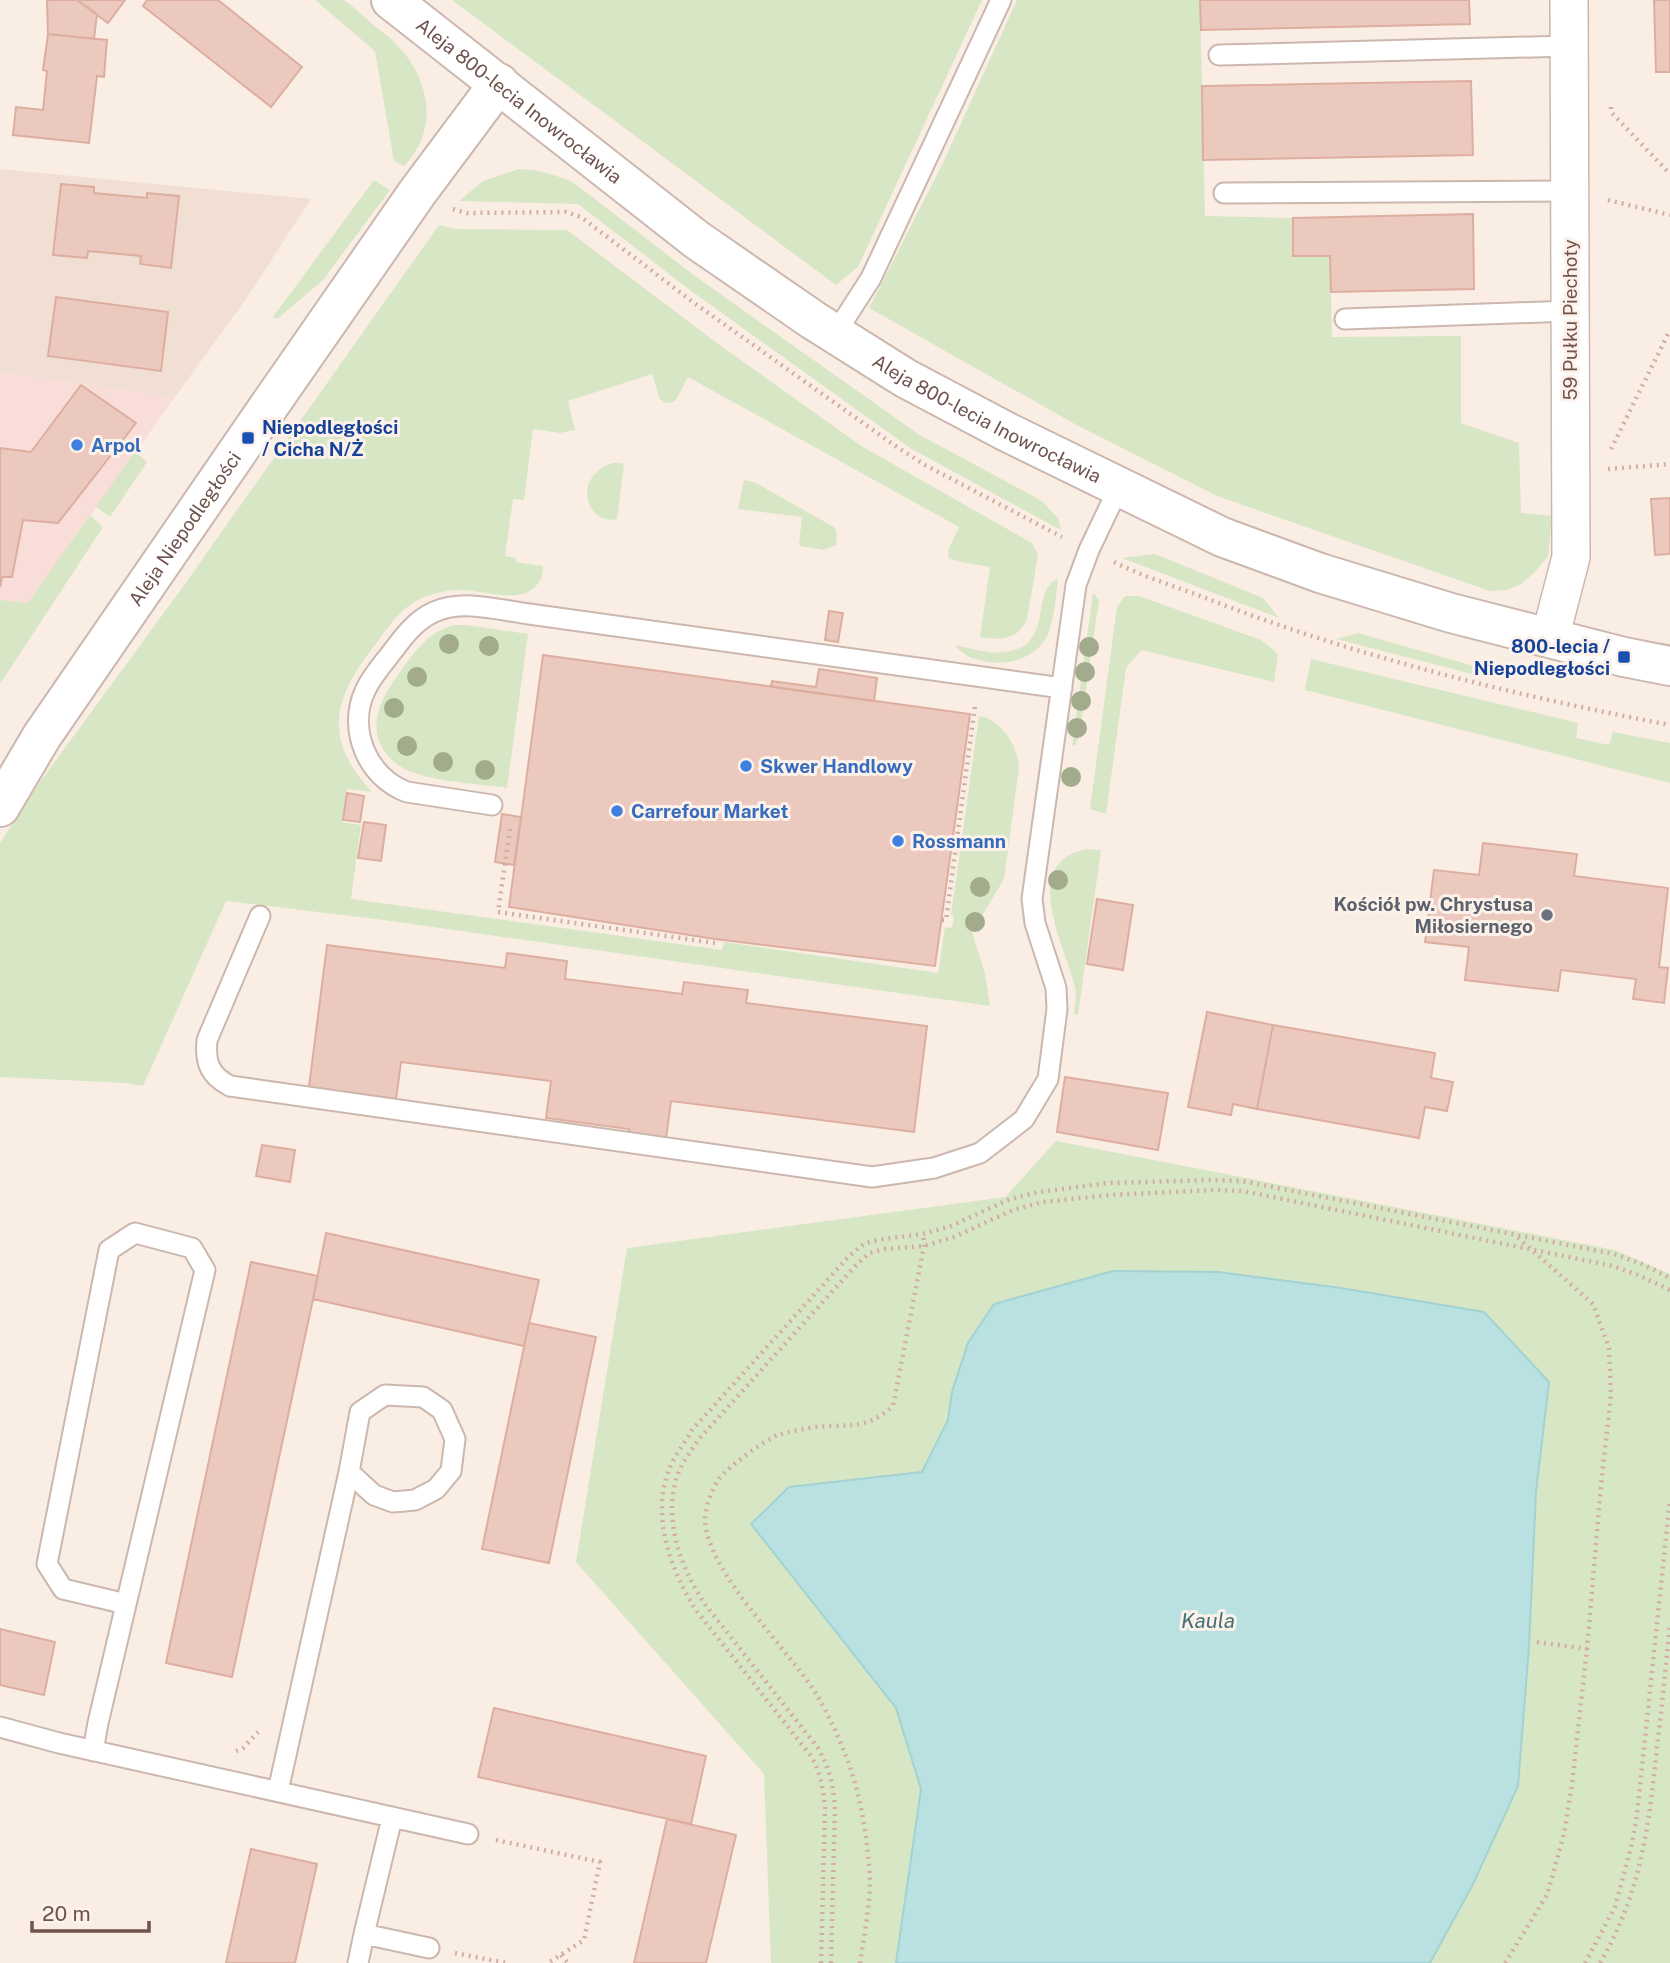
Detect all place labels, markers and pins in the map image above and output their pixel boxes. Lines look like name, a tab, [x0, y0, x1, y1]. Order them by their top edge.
place label: Niepodległości / Cicha N/Ż	[262, 416, 398, 460]
marker: Niepodległości / Cicha N/Ż	[240, 430, 256, 446]
place label: Arpol	[91, 434, 141, 456]
marker: Arpol	[69, 437, 85, 453]
place label: 800-lecia / Niepodległości	[1474, 635, 1610, 679]
marker: 800-lecia / Niepodległości	[1616, 649, 1632, 665]
place label: Skwer Handlowy	[760, 755, 913, 777]
marker: Skwer Handlowy	[738, 758, 754, 774]
place label: Carrefour Market	[631, 800, 788, 822]
marker: Carrefour Market	[609, 803, 625, 819]
place label: Rossmann	[912, 830, 1006, 852]
marker: Rossmann	[890, 833, 906, 849]
place label: Kościół pw. Chrystusa Miłosiernego	[1333, 893, 1533, 937]
marker: Kościół pw. Chrystusa Miłosiernego	[1539, 907, 1555, 923]

